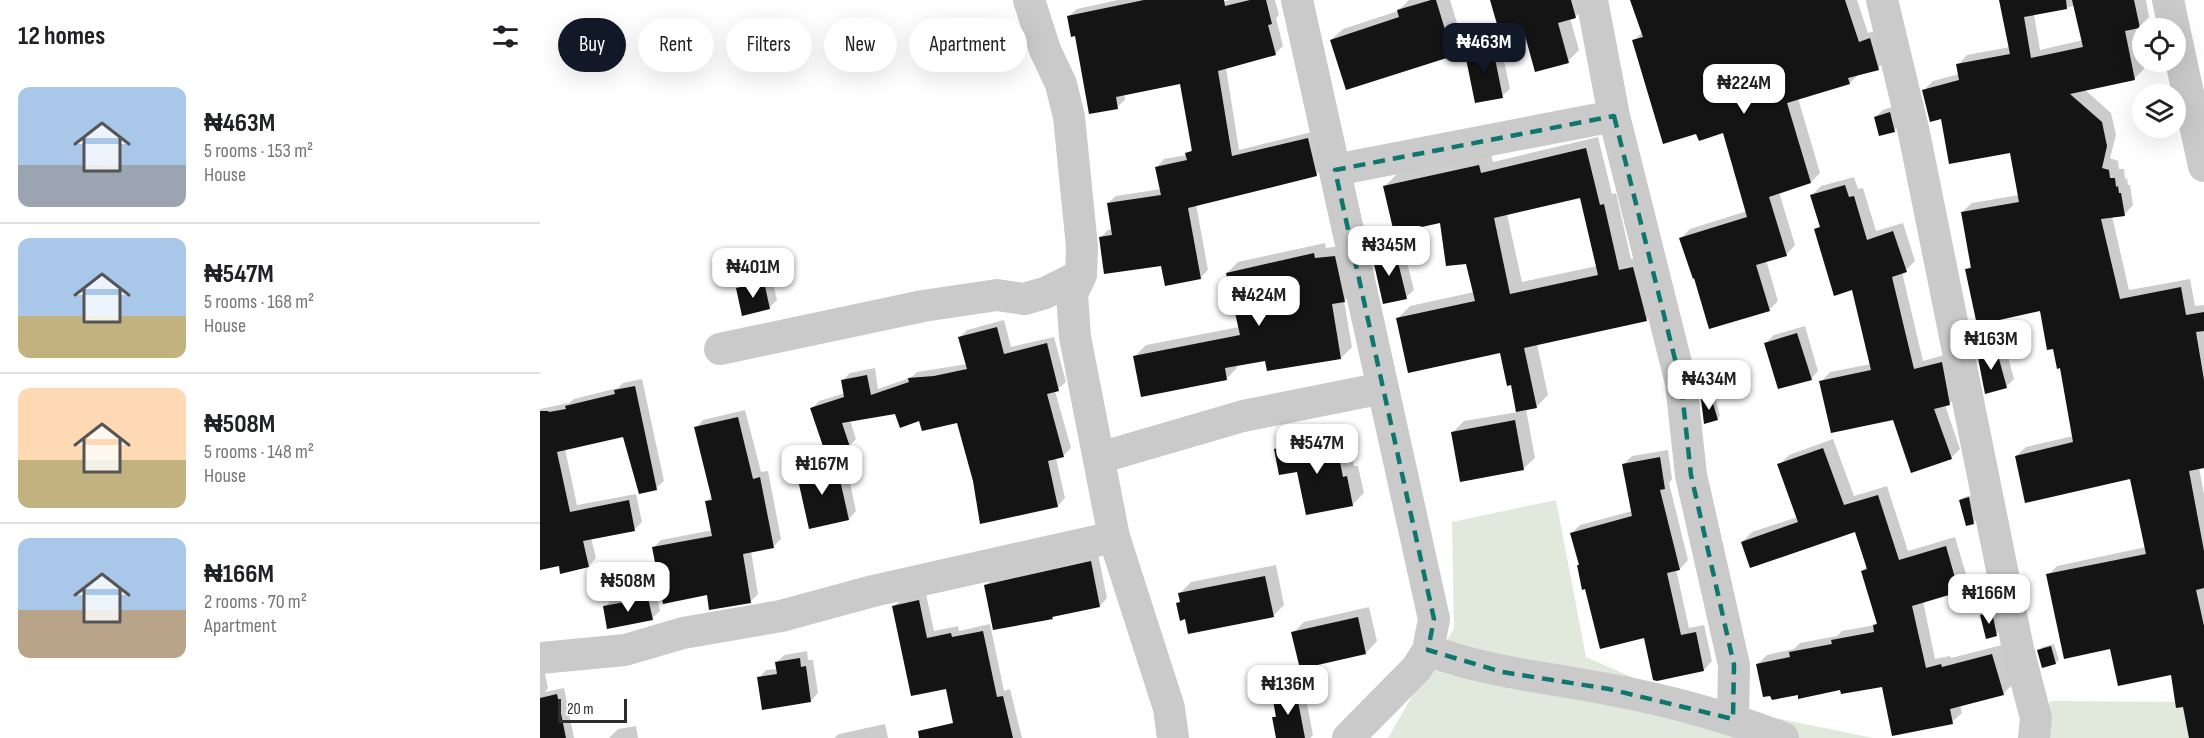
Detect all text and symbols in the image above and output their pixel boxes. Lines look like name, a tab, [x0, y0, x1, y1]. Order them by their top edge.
chip: Buy	[558, 18, 626, 72]
chip: Rent	[638, 18, 714, 72]
chip: Filters	[726, 18, 812, 72]
chip: New	[824, 18, 897, 72]
chip: Apartment	[909, 18, 1027, 72]
map controls	[2132, 18, 2186, 138]
button: locate	[2132, 18, 2186, 72]
icon: filters	[489, 20, 522, 53]
text: 12 homes	[18, 21, 105, 52]
pin: ₦463M	[1442, 23, 1526, 74]
text: ₦463M	[1457, 30, 1511, 54]
pin: ₦224M	[1702, 64, 1786, 115]
text: ₦224M	[1717, 71, 1771, 95]
button: layers	[2132, 84, 2186, 138]
text: ₦463M	[204, 108, 275, 139]
icon: home	[66, 111, 138, 183]
text: 5 rooms · 153 m²	[204, 139, 313, 163]
text: House	[204, 163, 246, 187]
pin: ₦345M	[1347, 226, 1431, 277]
text: ₦345M	[1362, 233, 1416, 257]
pin: ₦401M	[711, 248, 795, 299]
text: ₦401M	[726, 255, 780, 279]
text: ₦547M	[204, 259, 274, 290]
icon: home	[66, 262, 138, 334]
pin: ₦424M	[1217, 276, 1301, 327]
text: ₦424M	[1232, 283, 1286, 307]
text: 5 rooms · 168 m²	[204, 290, 314, 314]
text: House	[204, 314, 246, 338]
pin: ₦163M	[1949, 320, 2033, 371]
text: ₦163M	[1964, 327, 2018, 351]
pin: ₦434M	[1667, 360, 1751, 411]
text: ₦434M	[1682, 367, 1736, 391]
text: ₦508M	[204, 409, 275, 440]
icon: home	[66, 412, 138, 484]
pin: ₦547M	[1275, 424, 1359, 475]
text: ₦547M	[1290, 431, 1344, 455]
text: 5 rooms · 148 m²	[204, 440, 314, 464]
pin: ₦167M	[780, 445, 864, 496]
text: ₦167M	[795, 452, 849, 476]
text: House	[204, 464, 246, 488]
text: ₦166M	[204, 559, 274, 590]
icon: home	[66, 562, 138, 634]
pin: ₦508M	[586, 562, 670, 613]
text: ₦508M	[601, 569, 655, 593]
pin: ₦166M	[1947, 574, 2031, 625]
text: ₦166M	[1962, 581, 2016, 605]
text: 2 rooms · 70 m²	[204, 590, 307, 614]
text: Apartment	[204, 614, 277, 638]
pin: ₦136M	[1246, 665, 1330, 716]
text: ₦136M	[1261, 672, 1315, 696]
scale bar	[558, 696, 627, 724]
text: 20 m	[567, 700, 594, 719]

